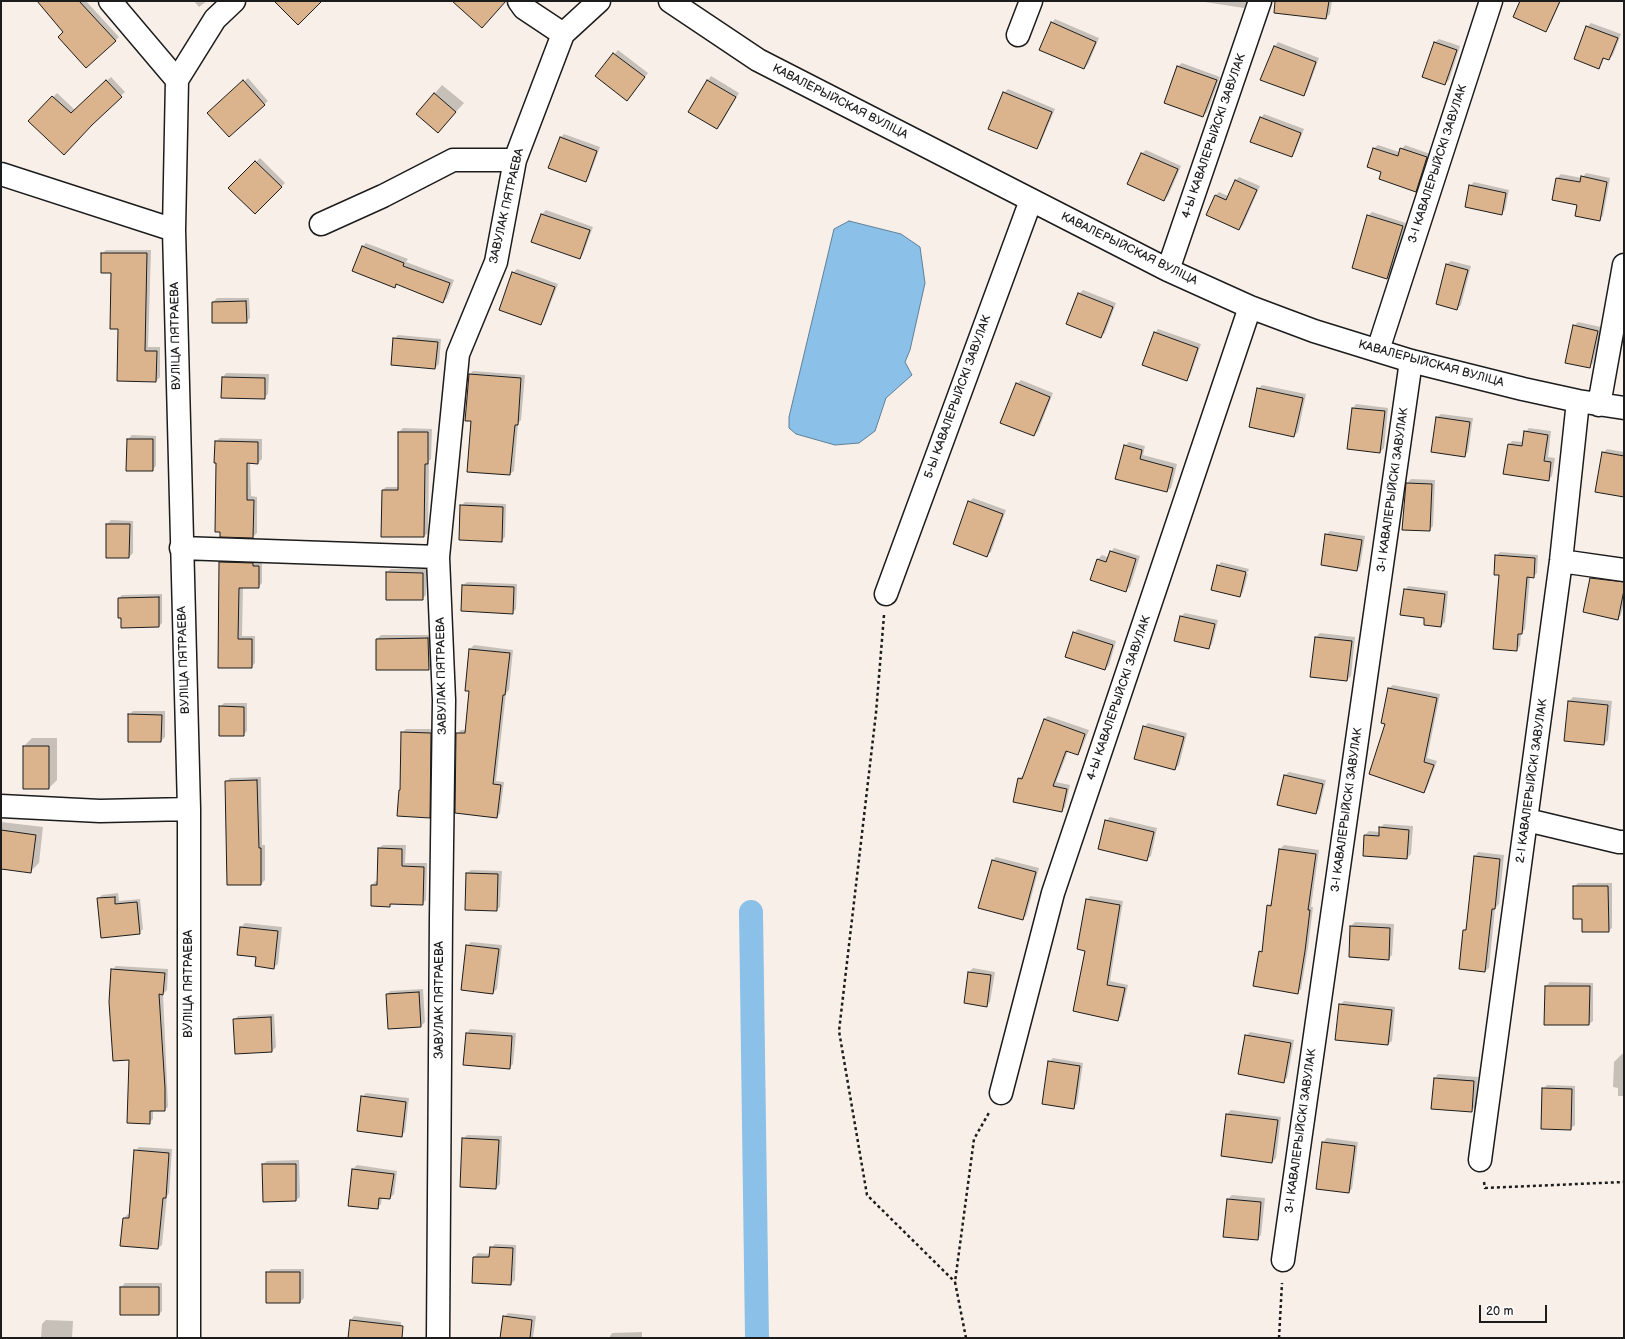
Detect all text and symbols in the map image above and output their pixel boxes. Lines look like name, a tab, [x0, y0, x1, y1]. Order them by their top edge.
street label: 4-Ы КАВАЛЕРЫЙСКІ ЗАВУЛАК	[1179, 52, 1249, 220]
street label: КАВАЛЕРЫЙСКАЯ ВУЛІЦА	[770, 61, 910, 143]
street label: 3-І КАВАЛЕРЫЙСКІ ЗАВУЛАК	[1406, 83, 1470, 245]
street label: ЗАВУЛАК ПЯТРАЕВА	[487, 147, 527, 265]
street label: КАВАЛЕРЫЙСКАЯ ВУЛІЦА	[1058, 210, 1200, 288]
street label: ВУЛІЦА ПЯТРАЕВА	[168, 282, 184, 390]
street label: 5-Ы КАВАЛЕРЫЙСКІ ЗАВУЛАК	[922, 313, 994, 481]
street label: КАВАЛЕРЫЙСКАЯ ВУЛІЦА	[1357, 338, 1505, 390]
street label: 3-І КАВАЛЕРЫЙСКІ ЗАВУЛАК	[1374, 407, 1412, 573]
street label: ВУЛІЦА ПЯТРАЕВА	[175, 606, 193, 714]
street label: 4-Ы КАВАЛЕРЫЙСКІ ЗАВУЛАК	[1084, 614, 1154, 782]
street label: ЗАВУЛАК ПЯТРАЕВА	[434, 617, 450, 735]
street label: 2-І КАВАЛЕРЫЙСКІ ЗАВУЛАК	[1513, 698, 1551, 864]
street label: 3-І КАВАЛЕРЫЙСКІ ЗАВУЛАК	[1328, 727, 1366, 893]
street label: ВУЛІЦА ПЯТРАЕВА	[182, 930, 196, 1038]
street label: ЗАВУЛАК ПЯТРАЕВА	[433, 941, 447, 1059]
street label: 3-І КАВАЛЕРЫЙСКІ ЗАВУЛАК	[1282, 1048, 1320, 1214]
scale bar	[1481, 1297, 1549, 1323]
text: 20 m	[1486, 1304, 1513, 1319]

